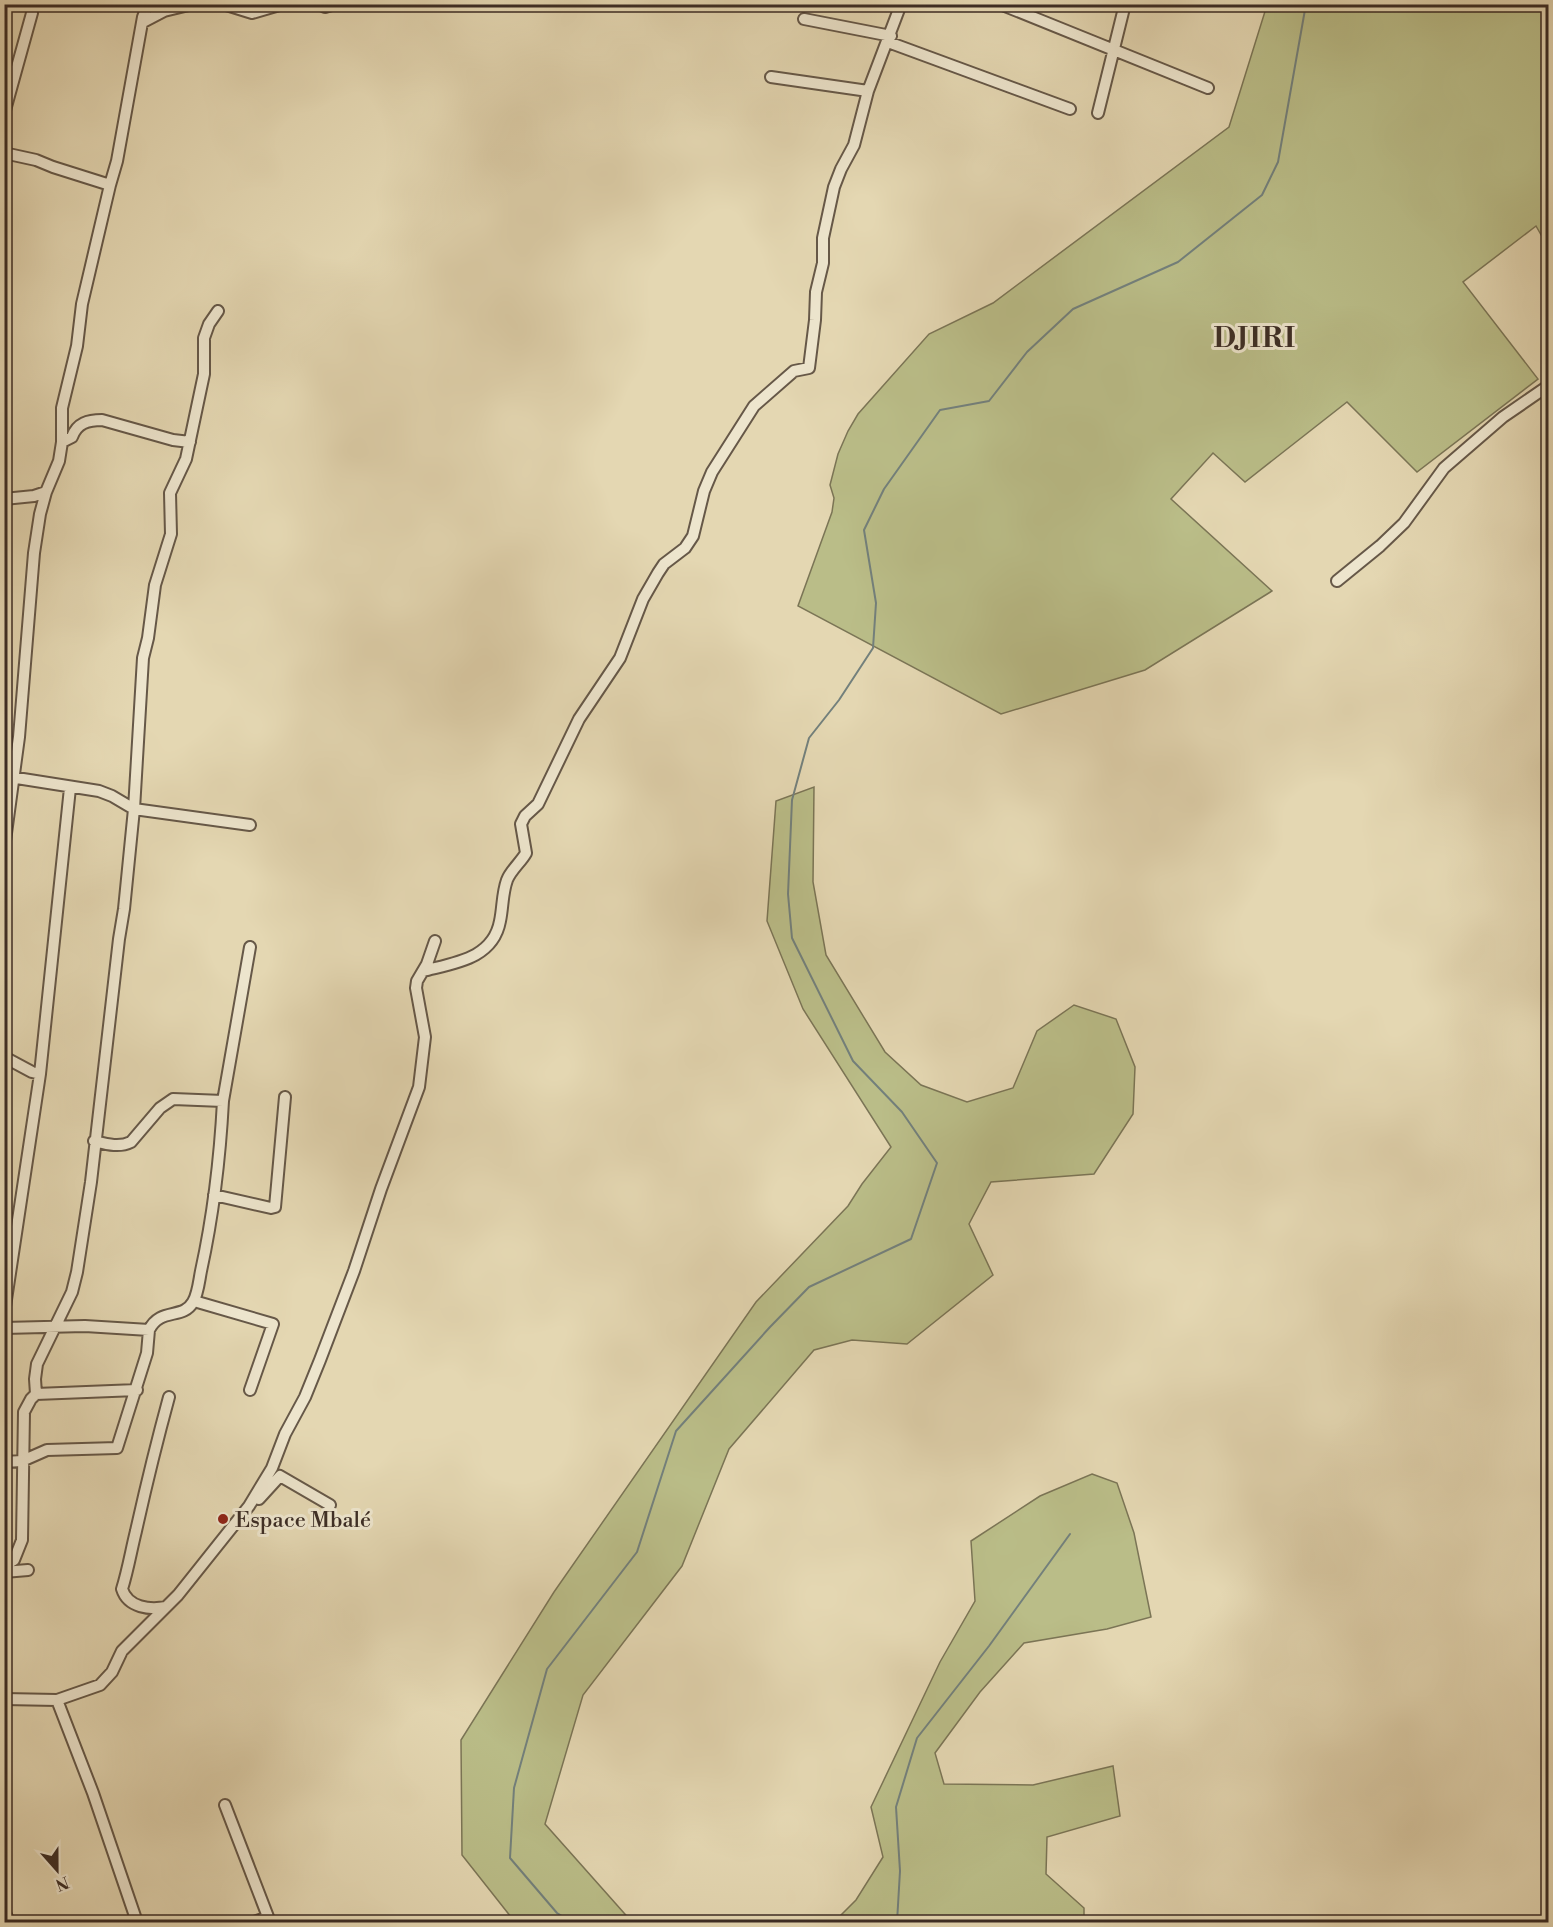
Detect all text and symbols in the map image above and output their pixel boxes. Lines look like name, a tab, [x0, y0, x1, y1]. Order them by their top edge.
district label: DJIRI	[1214, 321, 1297, 356]
place label: Espace Mbalé	[235, 1507, 371, 1534]
marker: Espace Mbalé	[216, 1512, 230, 1526]
north arrow	[27, 1840, 87, 1900]
text: N	[52, 1871, 72, 1895]

